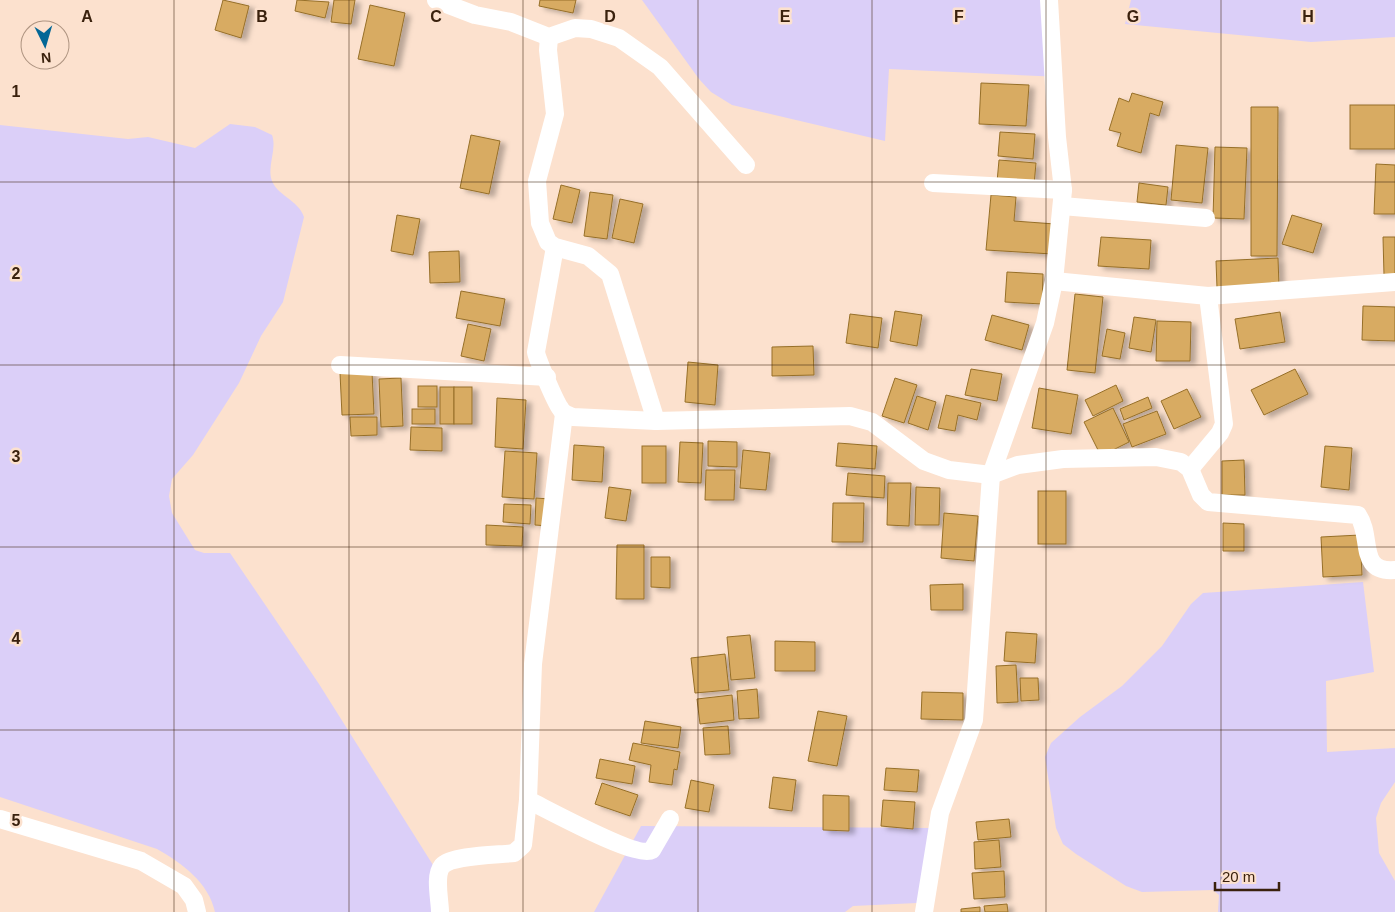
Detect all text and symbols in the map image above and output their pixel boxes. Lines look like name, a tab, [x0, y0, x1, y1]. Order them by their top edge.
text: A	[81, 8, 93, 25]
text: B	[256, 8, 268, 25]
text: C	[430, 8, 442, 25]
text: D	[604, 8, 616, 25]
text: E	[780, 8, 791, 25]
text: F	[954, 8, 964, 25]
text: G	[1127, 8, 1139, 25]
text: H	[1302, 8, 1314, 25]
north arrow	[20, 20, 70, 70]
text: N	[40, 50, 52, 66]
text: 1	[12, 83, 21, 100]
text: 2	[12, 265, 21, 282]
text: 3	[12, 448, 21, 465]
text: 4	[12, 630, 21, 647]
text: 5	[12, 812, 21, 829]
scale bar	[1215, 860, 1279, 892]
text: 20 m	[1222, 868, 1255, 885]

